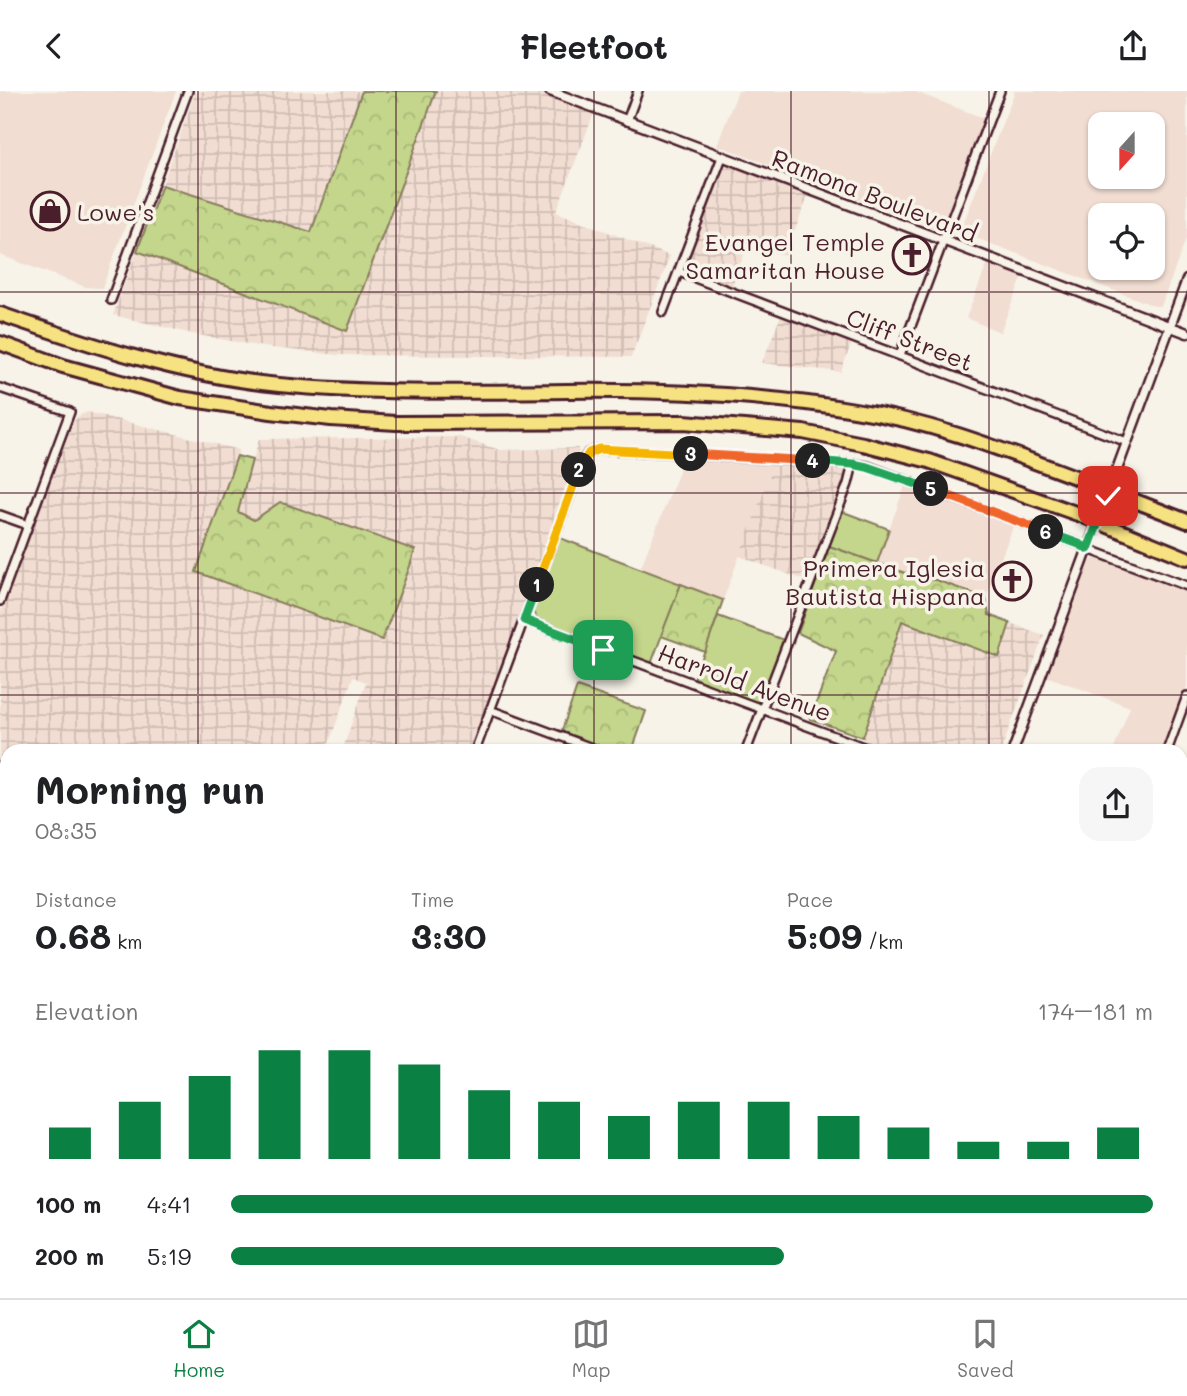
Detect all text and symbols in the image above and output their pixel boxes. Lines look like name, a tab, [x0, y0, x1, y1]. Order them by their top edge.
text: Fleetfoot	[519, 25, 668, 67]
icon: back	[35, 27, 73, 65]
icon: share	[1114, 27, 1152, 65]
north arrow	[1088, 112, 1166, 189]
map controls	[1088, 112, 1165, 280]
street label: Ramona Boulevard	[768, 142, 982, 248]
shop icon: Lowe's	[29, 190, 71, 232]
place label: Lowe's	[77, 196, 154, 227]
button: locate	[1088, 203, 1165, 280]
place label: Evangel Temple Samaritan House	[686, 226, 885, 285]
church icon: Evangel Temple Samaritan House	[891, 234, 933, 276]
street label: Cliff Street	[842, 301, 978, 377]
pin: 3	[674, 437, 708, 471]
text: 3	[685, 441, 696, 466]
pin: 4	[796, 443, 830, 479]
text: 4	[806, 448, 819, 473]
pin: 2	[562, 453, 596, 487]
text: 2	[573, 457, 584, 482]
pin	[1078, 466, 1138, 526]
pin: 5	[914, 471, 948, 507]
text: 5	[925, 476, 936, 501]
icon: check	[1089, 477, 1127, 515]
pin: 6	[1028, 515, 1064, 549]
text: 6	[1040, 519, 1051, 544]
place label: Primera Iglesia Bautista Hispana	[785, 552, 985, 611]
church icon: Primera Iglesia Bautista Hispana	[991, 560, 1033, 602]
pin: 1	[520, 567, 554, 603]
text: 1	[532, 572, 541, 597]
pin	[573, 620, 633, 680]
icon: arrive	[584, 631, 622, 669]
street label: Harrold Avenue	[654, 636, 836, 728]
text: Morning run	[35, 764, 265, 814]
button: share	[1079, 767, 1153, 841]
text: 08:35	[35, 815, 97, 845]
text: Distance	[35, 887, 117, 912]
text: Time	[411, 887, 454, 912]
text: Pace	[787, 887, 833, 912]
text: 0.68	[35, 912, 111, 958]
text: 3:30	[411, 912, 487, 958]
text: 5:09	[787, 912, 862, 958]
text: km	[111, 929, 142, 954]
text: /km	[862, 929, 903, 954]
text: Elevation	[35, 996, 138, 1026]
text: 174–181 m	[1037, 996, 1153, 1026]
text: 100 m	[35, 1189, 101, 1219]
text: 4:41	[147, 1189, 191, 1219]
text: 200 m	[35, 1241, 104, 1271]
text: 5:19	[147, 1241, 191, 1271]
tab: Home	[173, 1315, 225, 1382]
tab: Map	[572, 1315, 611, 1382]
tab: Saved	[957, 1315, 1014, 1382]

